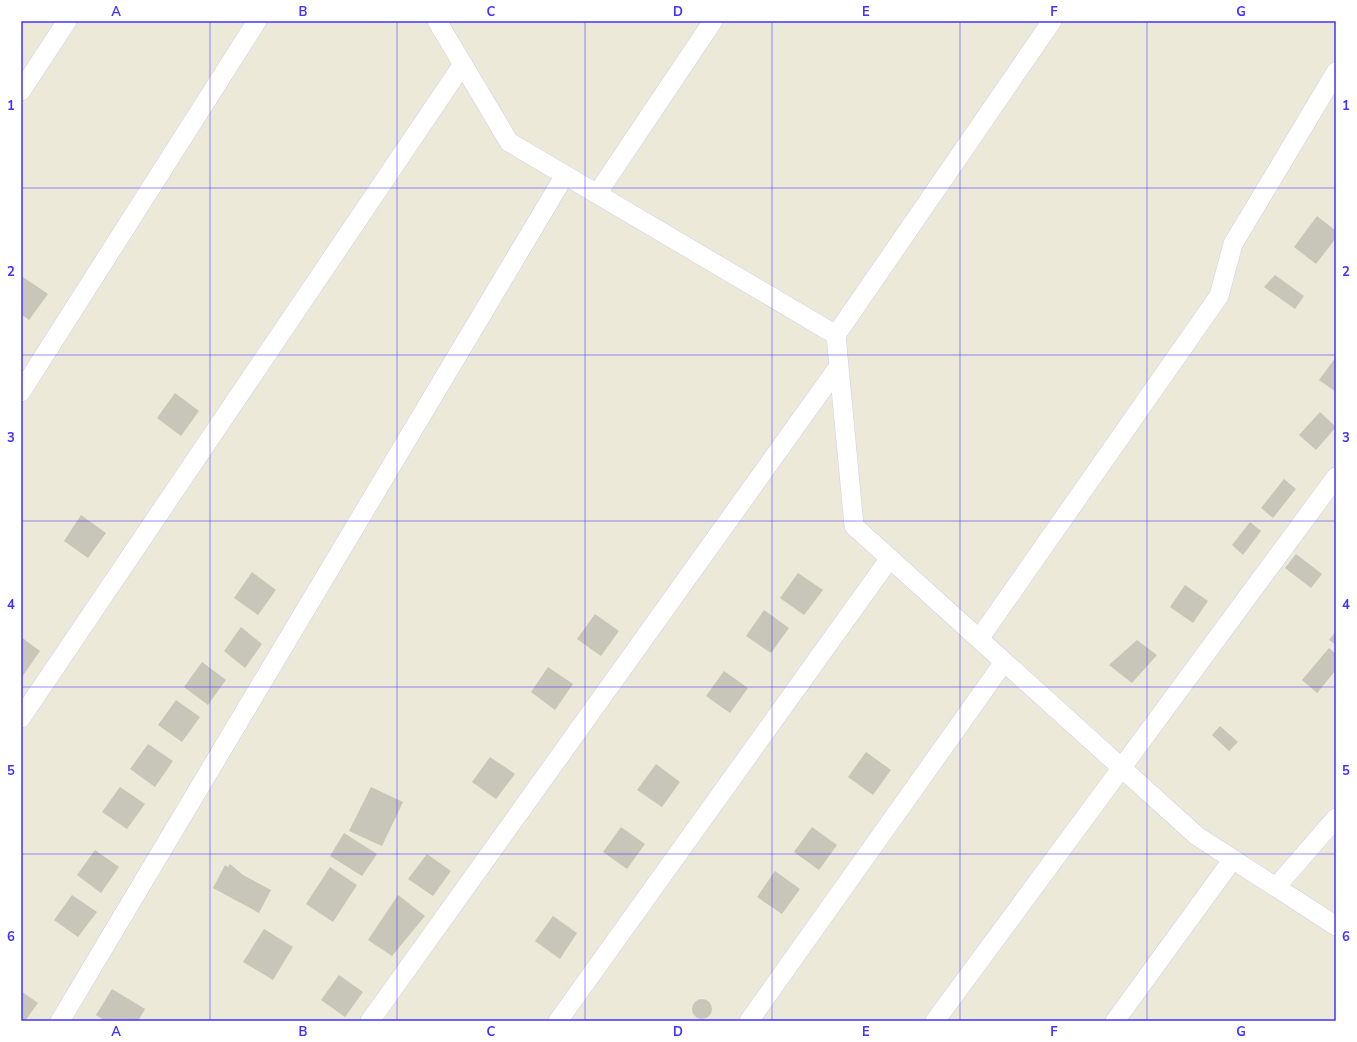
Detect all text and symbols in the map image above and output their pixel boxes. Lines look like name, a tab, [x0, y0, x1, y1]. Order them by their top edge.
text: A	[111, 3, 121, 21]
text: B	[299, 3, 308, 21]
text: C	[487, 3, 496, 21]
text: D	[673, 3, 683, 21]
text: E	[862, 3, 870, 21]
text: F	[1050, 3, 1058, 21]
text: G	[1236, 3, 1246, 21]
text: 1	[7, 97, 15, 115]
text: 1	[1342, 97, 1350, 115]
text: 2	[7, 263, 15, 281]
text: 2	[1342, 263, 1350, 281]
text: 3	[7, 429, 15, 447]
text: 3	[1342, 429, 1350, 447]
text: 4	[7, 596, 15, 614]
text: 4	[1342, 596, 1350, 614]
text: 5	[7, 762, 15, 780]
text: 5	[1342, 762, 1350, 780]
text: 6	[7, 928, 15, 946]
text: 6	[1342, 928, 1350, 946]
text: A	[111, 1023, 121, 1041]
text: B	[299, 1023, 308, 1041]
text: C	[487, 1023, 496, 1041]
text: D	[673, 1023, 683, 1041]
text: E	[862, 1023, 870, 1041]
text: F	[1050, 1023, 1058, 1041]
text: G	[1236, 1023, 1246, 1041]

